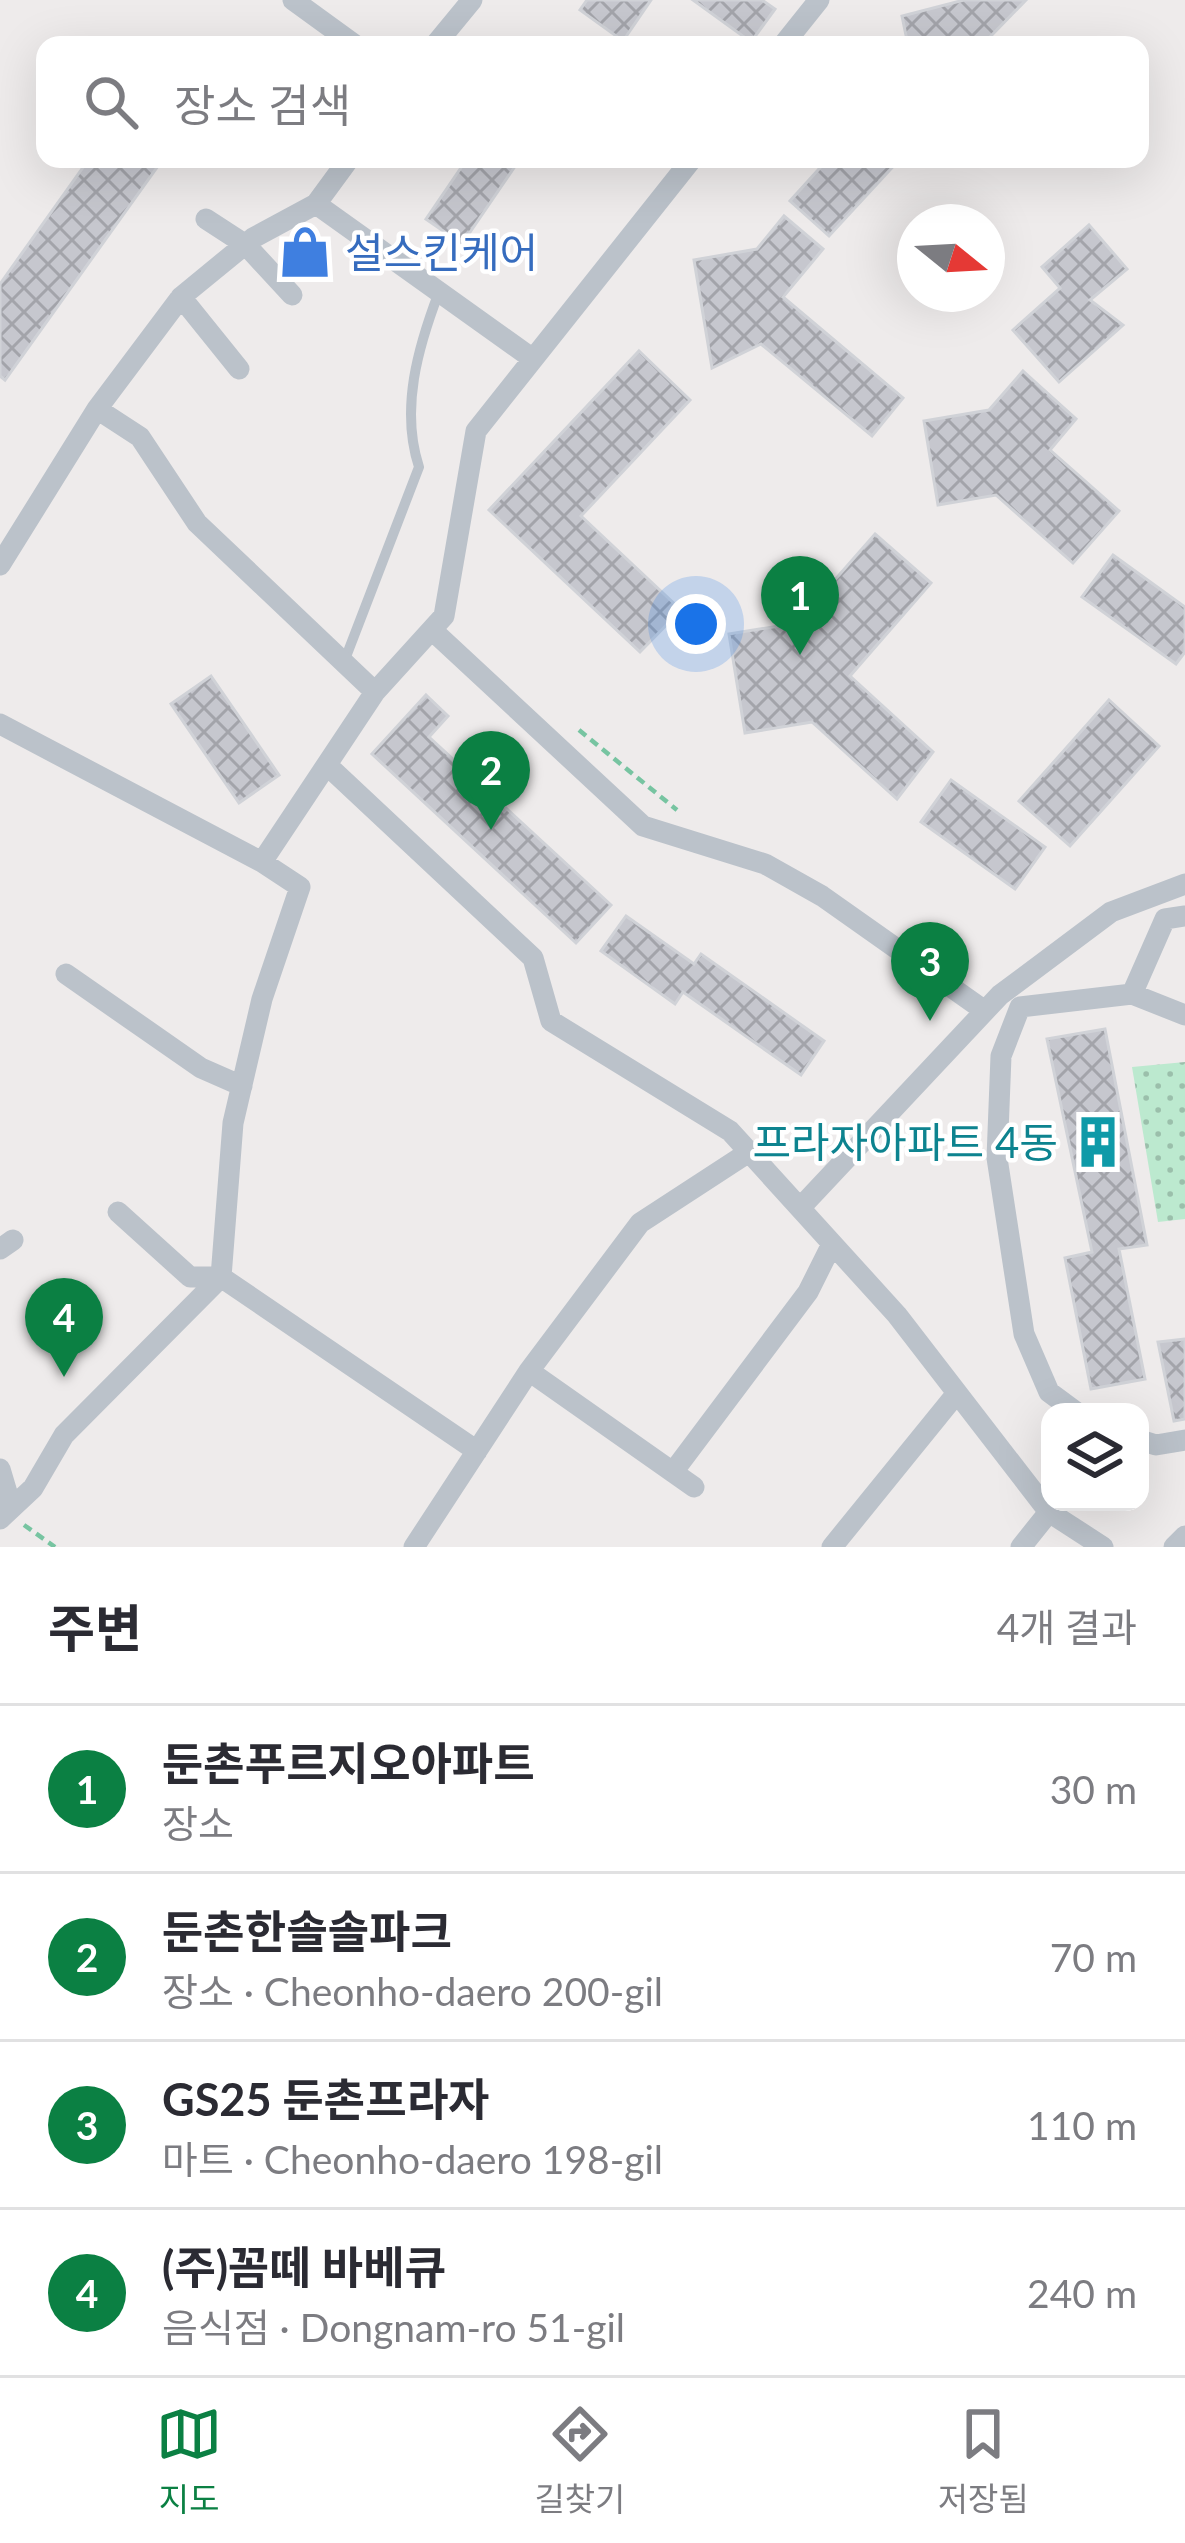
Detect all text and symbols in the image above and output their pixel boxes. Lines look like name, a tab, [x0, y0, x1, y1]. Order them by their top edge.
search box	[36, 36, 1149, 168]
icon: search	[78, 69, 144, 135]
text: 장소 검색	[174, 78, 351, 132]
north arrow	[897, 204, 1005, 312]
shop icon: 설스킨케어	[276, 223, 334, 281]
place label: 설스킨케어	[345, 227, 538, 277]
pin: 1	[761, 556, 839, 655]
your location	[666, 594, 726, 654]
pin: 2	[452, 731, 530, 830]
pin: 3	[891, 922, 969, 1021]
building icon: 프라자아파트 4동	[1069, 1113, 1127, 1171]
place label: 프라자아파트 4동	[752, 1117, 1058, 1167]
pin: 4	[25, 1278, 103, 1377]
map controls	[1041, 1403, 1149, 1511]
button: layers	[1041, 1403, 1149, 1511]
text: 주변	[48, 1597, 142, 1658]
text: 4개 결과	[997, 1604, 1137, 1650]
text: 둔촌푸르지오아파트	[162, 1736, 535, 1790]
text: 1	[76, 1766, 98, 1812]
text: 30 m	[1050, 1766, 1137, 1812]
text: 장소	[162, 1800, 234, 1846]
text: 둔촌한솔솔파크	[162, 1904, 452, 1958]
text: 2	[76, 1934, 98, 1980]
text: 70 m	[1050, 1934, 1137, 1980]
text: 장소 · Cheonho-daero 200-gil	[162, 1968, 663, 2014]
text: GS25 둔촌프라자	[162, 2072, 490, 2126]
text: 3	[76, 2102, 98, 2148]
text: 110 m	[1027, 2102, 1137, 2148]
text: 마트 · Cheonho-daero 198-gil	[162, 2136, 663, 2182]
text: (주)꼼떼 바베큐	[162, 2240, 446, 2294]
text: 4	[76, 2270, 98, 2316]
text: 240 m	[1027, 2270, 1137, 2316]
text: 음식점 · Dongnam-ro 51-gil	[162, 2304, 625, 2350]
tab: 지도	[156, 2401, 222, 2521]
tab: 길찾기	[534, 2401, 625, 2521]
tab: 저장됨	[938, 2401, 1029, 2521]

